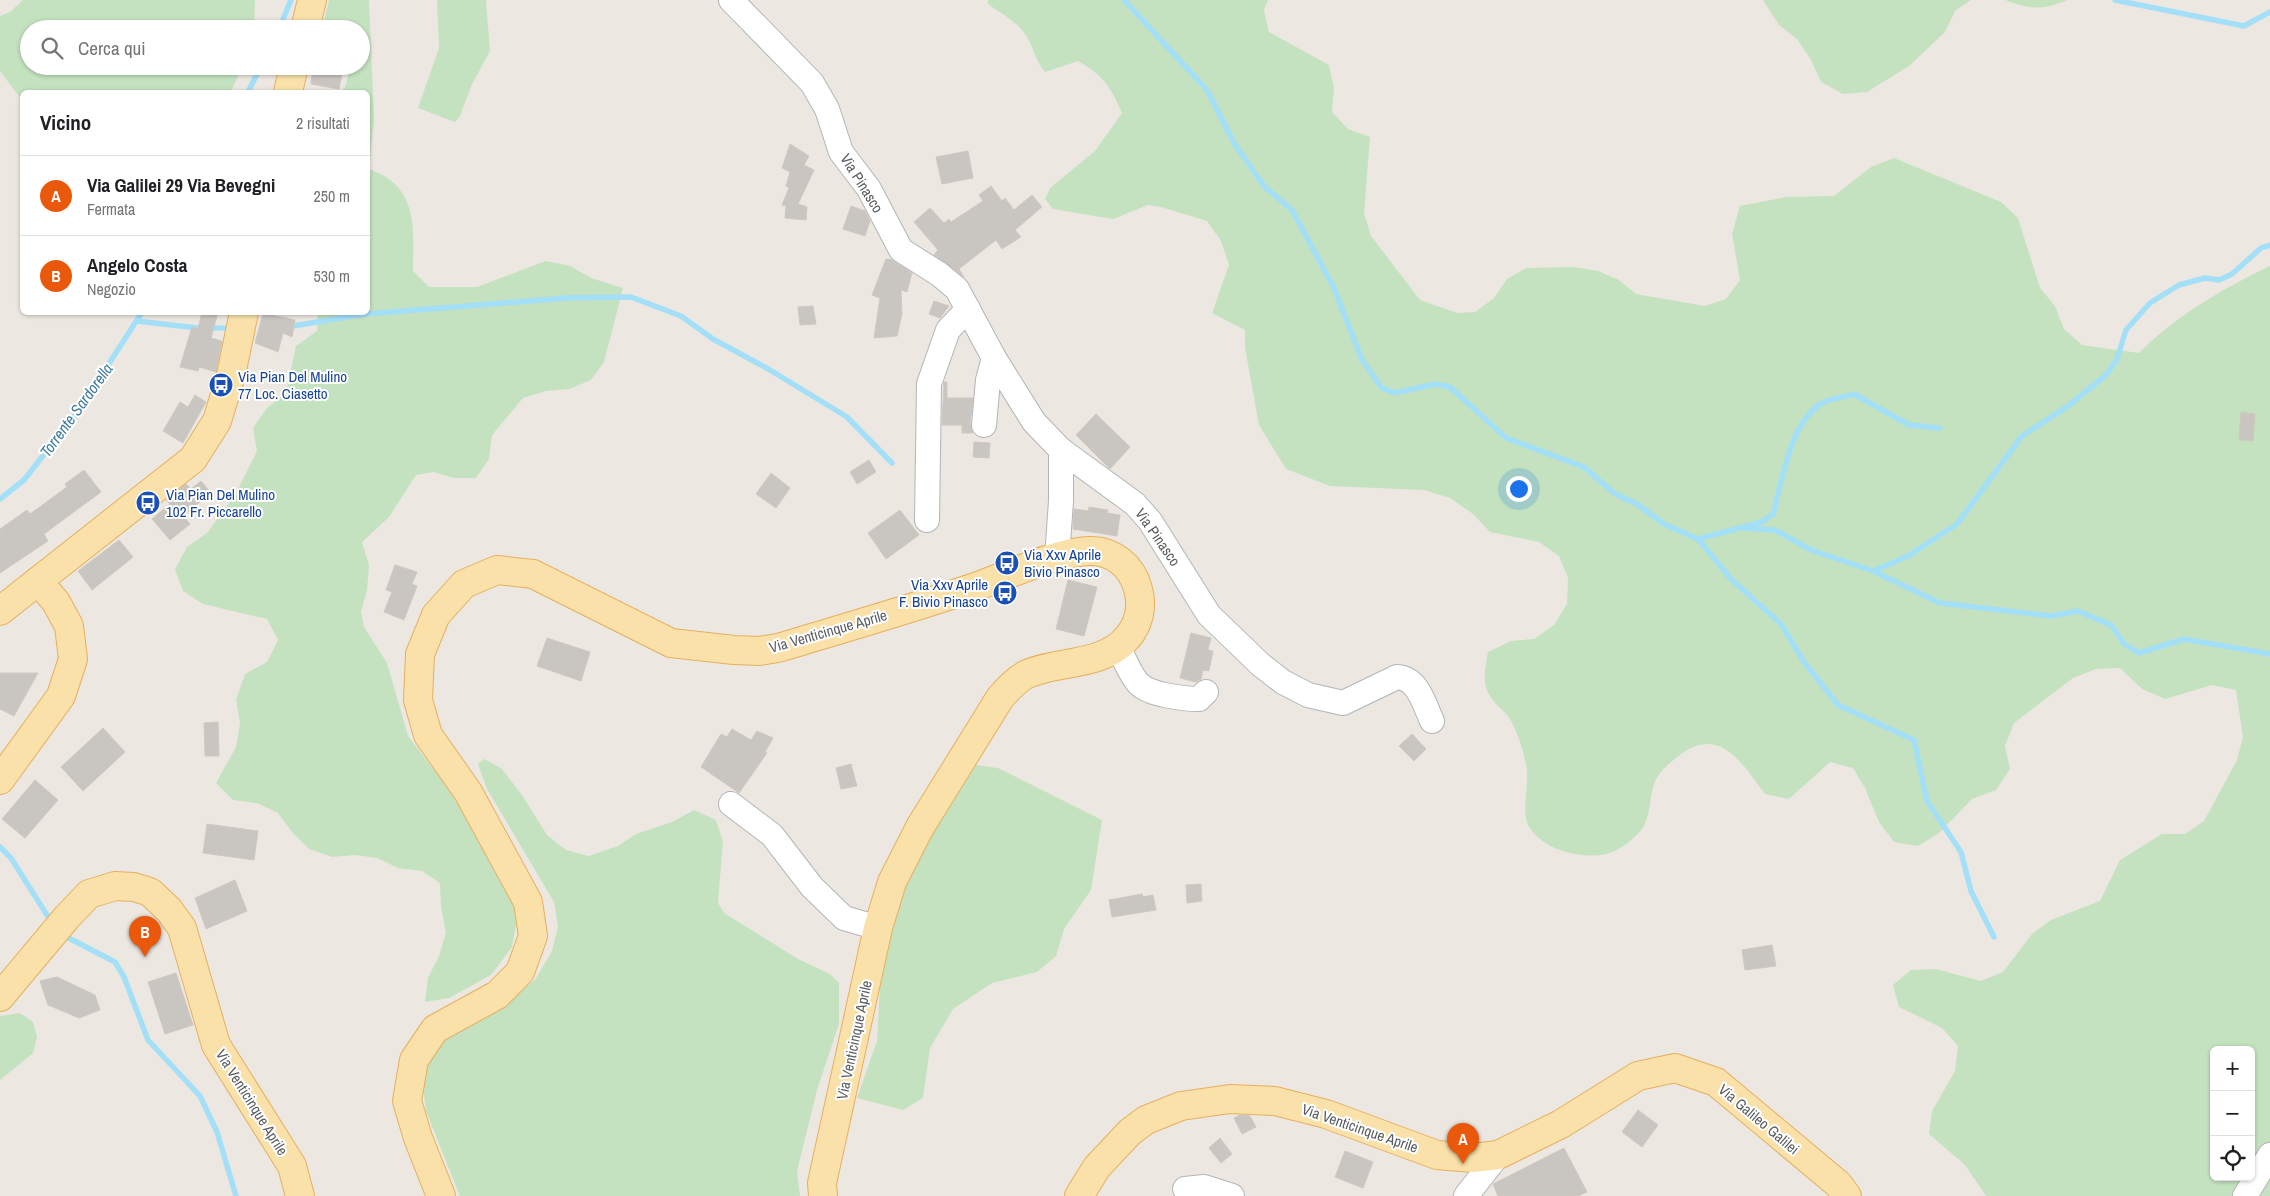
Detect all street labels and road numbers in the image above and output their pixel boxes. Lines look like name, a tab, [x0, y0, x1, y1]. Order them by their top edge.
street label: Via Pinasco	[836, 149, 889, 217]
street label: Via Pinasco	[1130, 504, 1186, 570]
street label: Via Venticinque Aprile	[767, 604, 889, 658]
street label: Via Venticinque Aprile	[831, 978, 877, 1102]
street label: Via Venticinque Aprile	[211, 1045, 293, 1159]
street label: Via Galileo Galilei	[1714, 1079, 1804, 1159]
street label: Via Venticinque Aprile	[1299, 1098, 1421, 1158]

